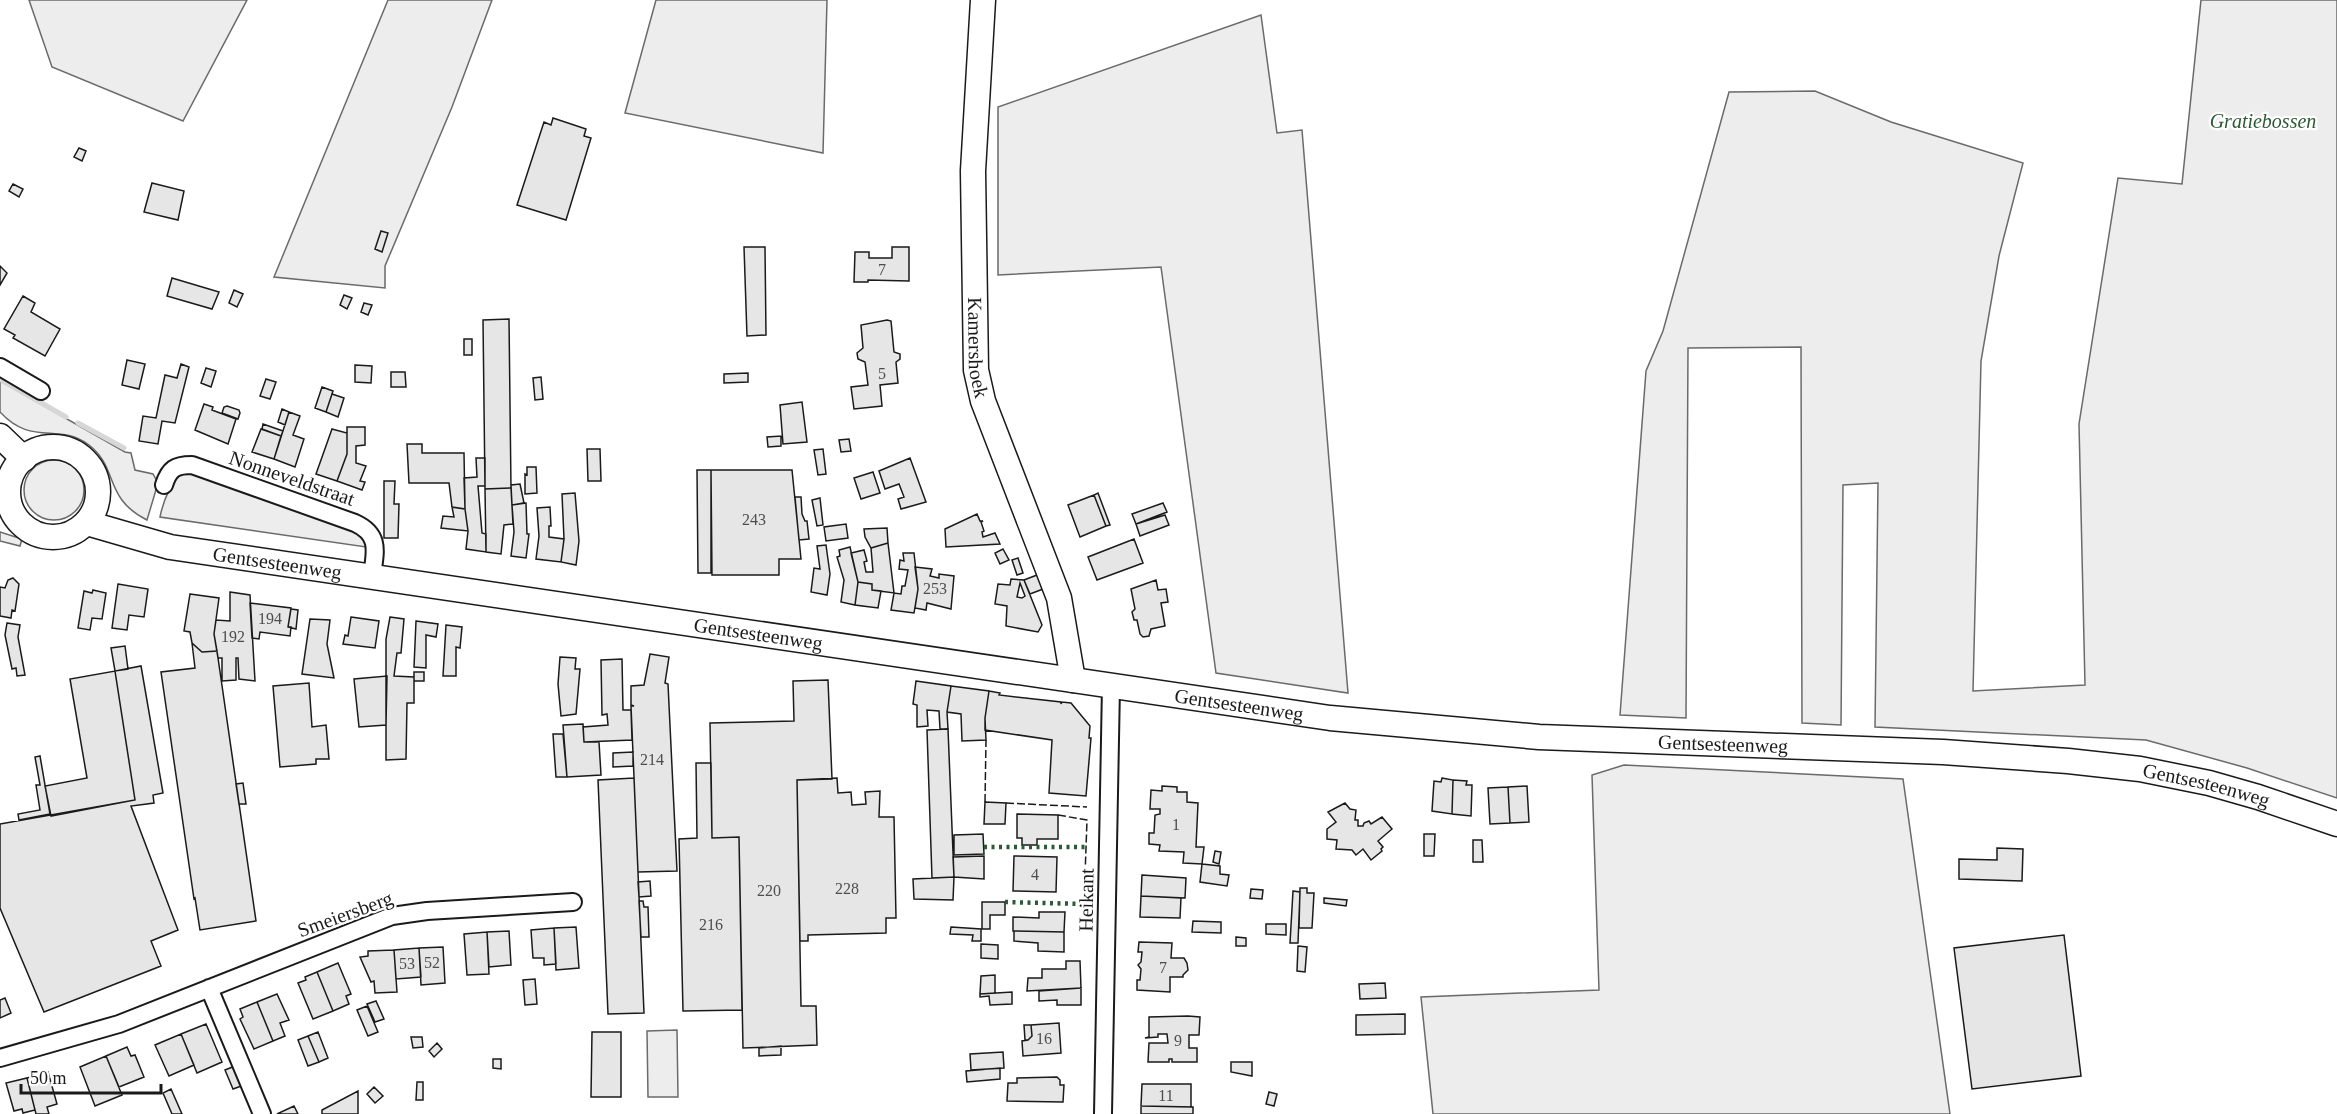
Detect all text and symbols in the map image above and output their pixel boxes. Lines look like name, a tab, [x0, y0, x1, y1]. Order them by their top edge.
park label: Gratiebossen	[2210, 110, 2316, 132]
house number: 7	[878, 261, 886, 278]
street label: Kamershoek	[964, 297, 993, 400]
house number: 5	[878, 365, 886, 382]
street label: Nonneveldstraat	[226, 446, 358, 510]
house number: 243	[742, 511, 766, 528]
street label: Gentsesteenweg	[211, 542, 343, 584]
house number: 253	[923, 580, 947, 597]
house number: 194	[258, 610, 282, 627]
street label: Gentsesteenweg	[692, 613, 824, 655]
house number: 192	[221, 628, 245, 645]
street label: Gentsesteenweg	[1173, 684, 1305, 726]
street label: Gentsesteenweg	[1658, 730, 1788, 758]
house number: 214	[640, 751, 664, 768]
street label: Gentsesteenweg	[2141, 759, 2273, 812]
house number: 1	[1172, 816, 1180, 833]
house number: 4	[1031, 866, 1039, 883]
street label: Heikant	[1074, 868, 1098, 932]
house number: 228	[835, 880, 859, 897]
house number: 220	[757, 882, 781, 899]
street label: Smeiersberg	[294, 887, 396, 942]
house number: 216	[699, 916, 723, 933]
house number: 52	[424, 954, 440, 971]
house number: 53	[399, 955, 415, 972]
house number: 7	[1159, 959, 1167, 976]
house number: 16	[1036, 1030, 1052, 1047]
house number: 9	[1174, 1032, 1182, 1049]
scale bar	[21, 1057, 160, 1095]
text: 50 m	[30, 1068, 67, 1088]
house number: 11	[1158, 1087, 1174, 1104]

